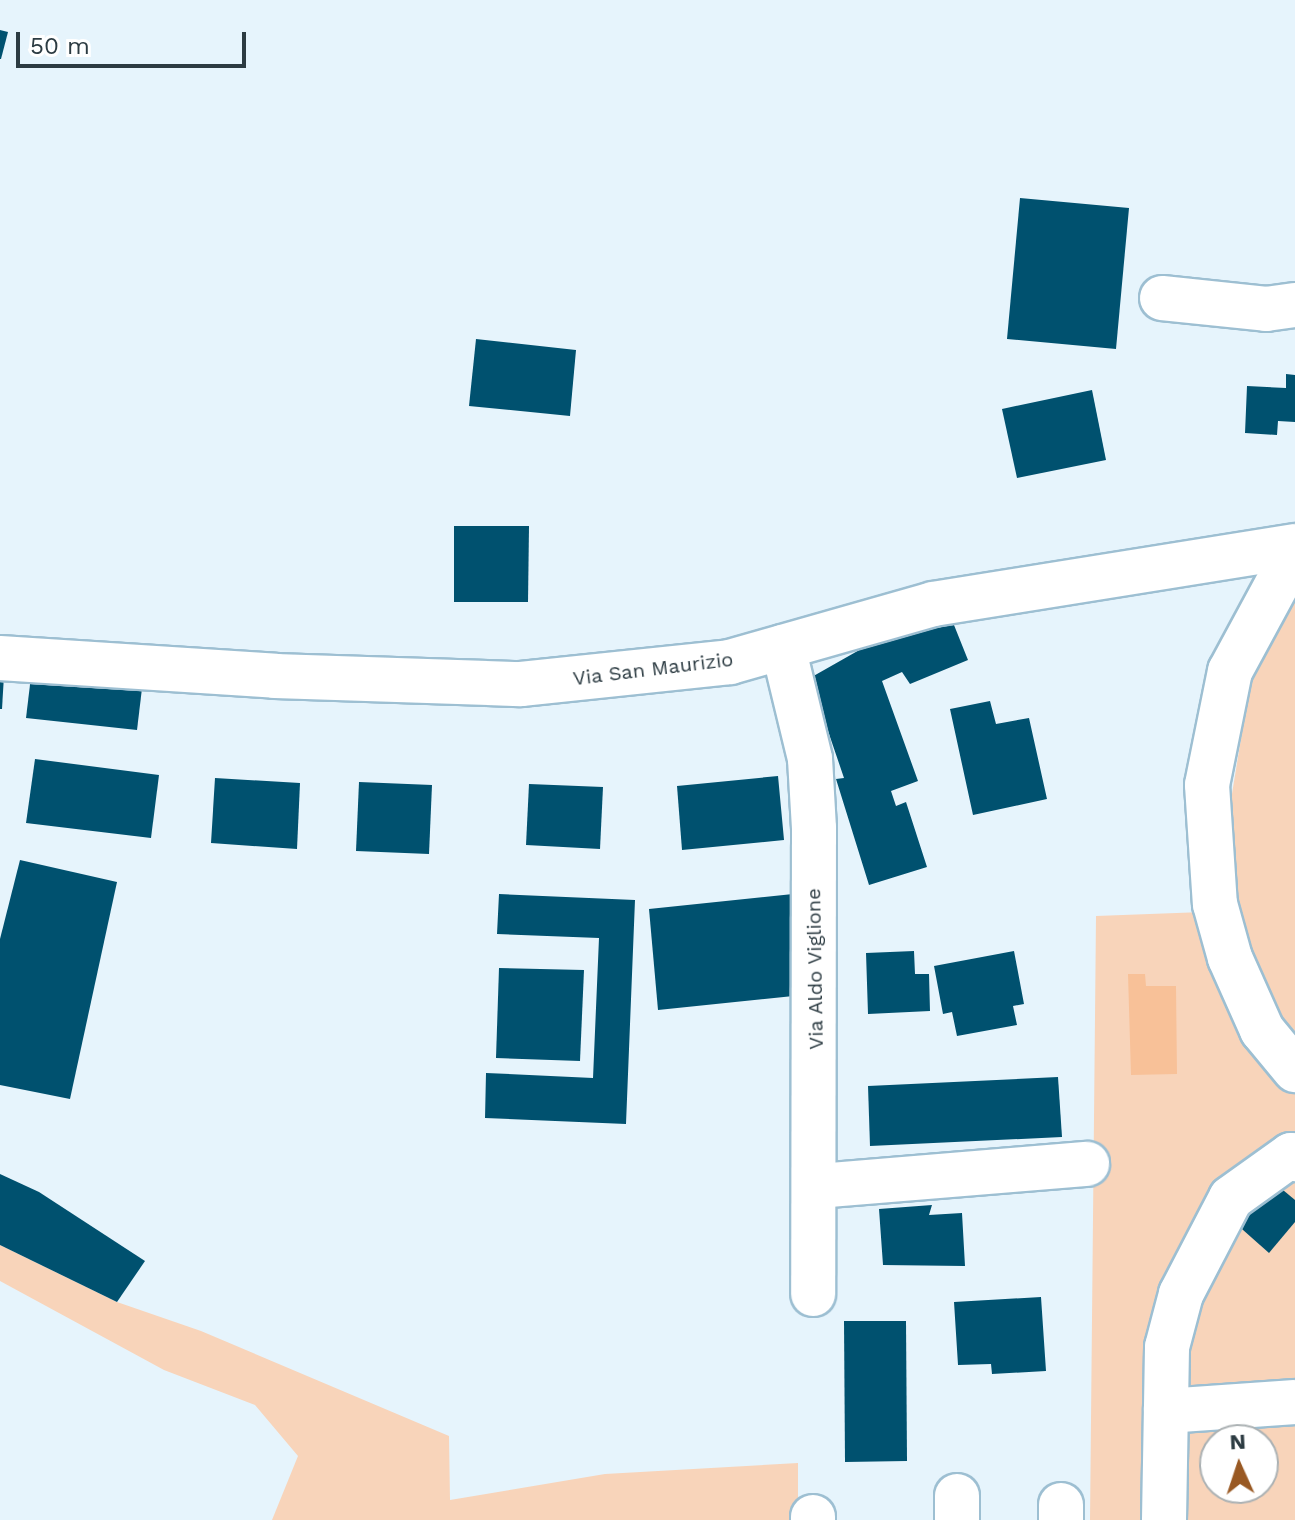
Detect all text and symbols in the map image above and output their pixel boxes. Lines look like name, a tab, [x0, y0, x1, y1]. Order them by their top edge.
scale bar	[20, 16, 250, 66]
text: 50 m	[30, 32, 90, 60]
street label: Via San Maurizio	[571, 647, 735, 691]
street label: Via Aldo Viglione	[802, 887, 828, 1051]
north arrow	[1199, 1424, 1279, 1504]
text: N	[1229, 1429, 1247, 1454]

